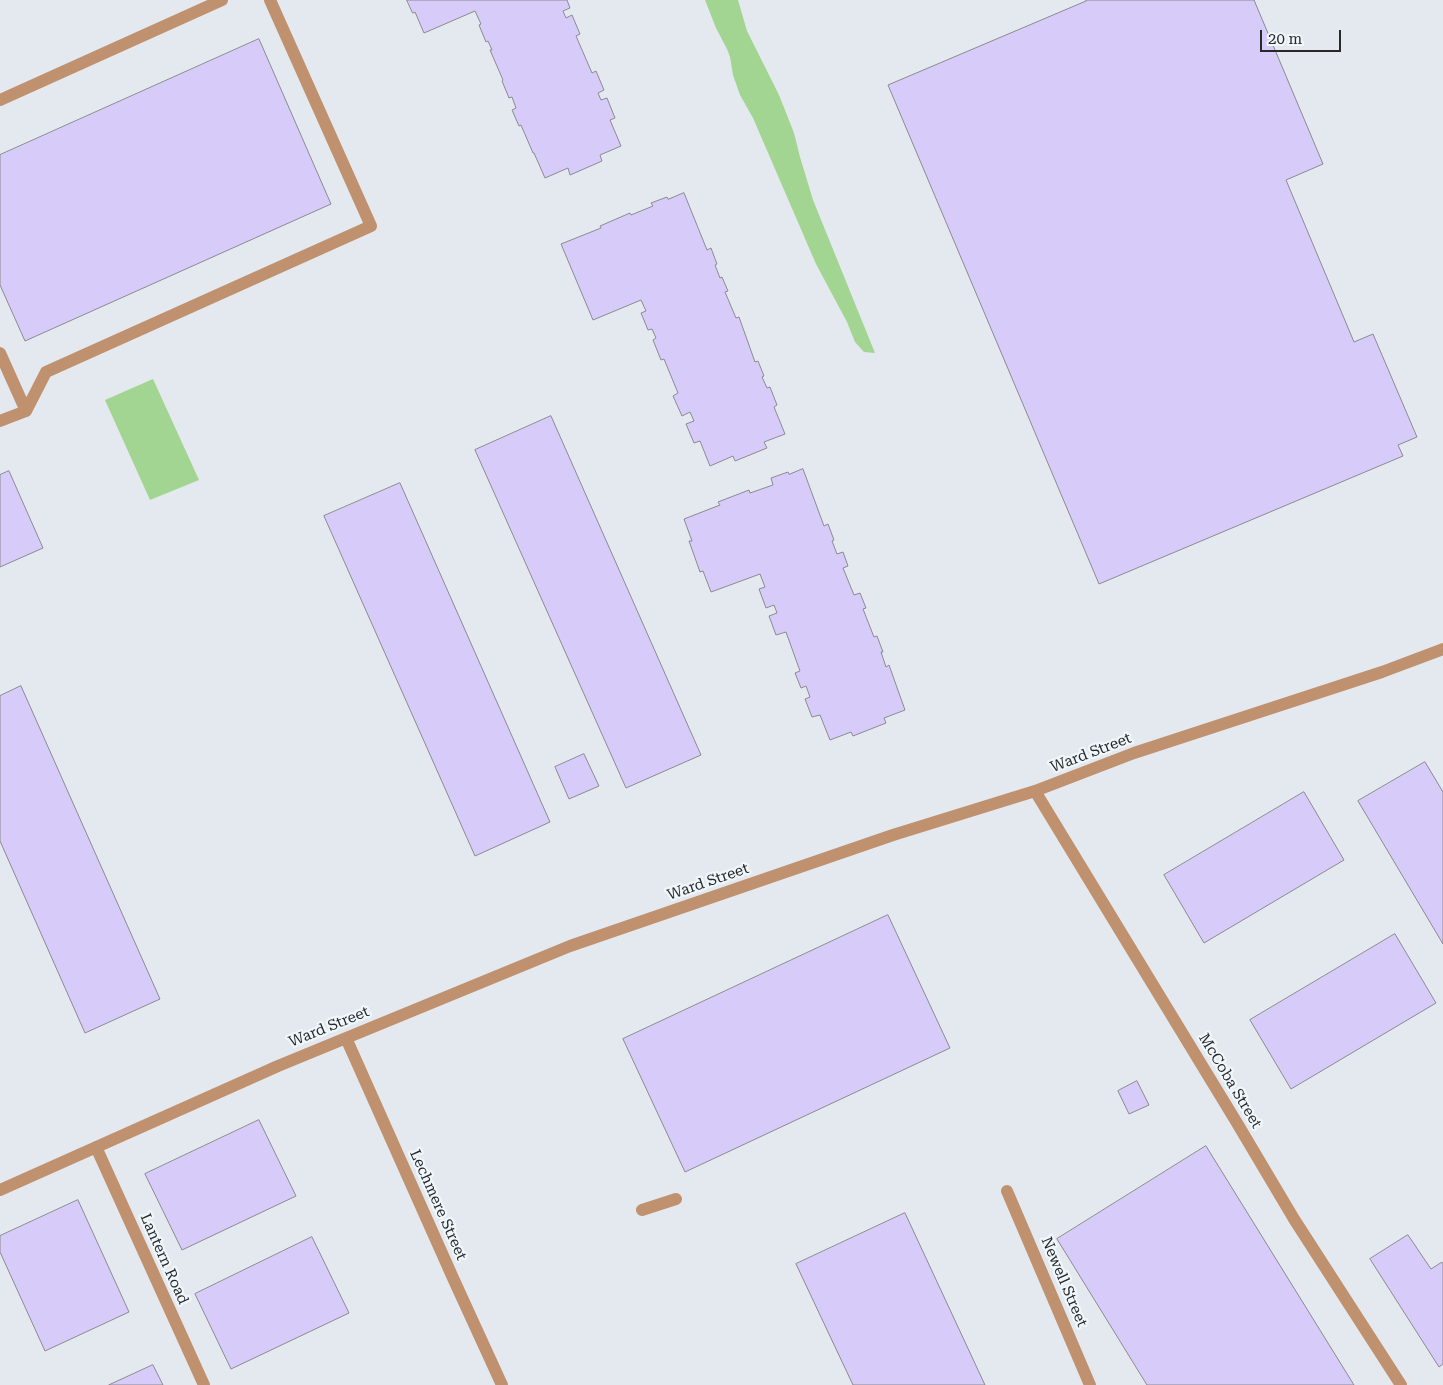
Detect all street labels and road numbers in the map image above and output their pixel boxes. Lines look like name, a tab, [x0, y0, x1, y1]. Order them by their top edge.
street label: Ward Street	[1048, 729, 1134, 777]
street label: Ward Street	[665, 860, 751, 904]
street label: Ward Street	[286, 1003, 372, 1051]
street label: McCoba Street	[1195, 1030, 1265, 1132]
street label: Lechmere Street	[406, 1147, 470, 1263]
street label: Lantern Road	[136, 1211, 192, 1307]
street label: Newell Street	[1037, 1234, 1091, 1330]

